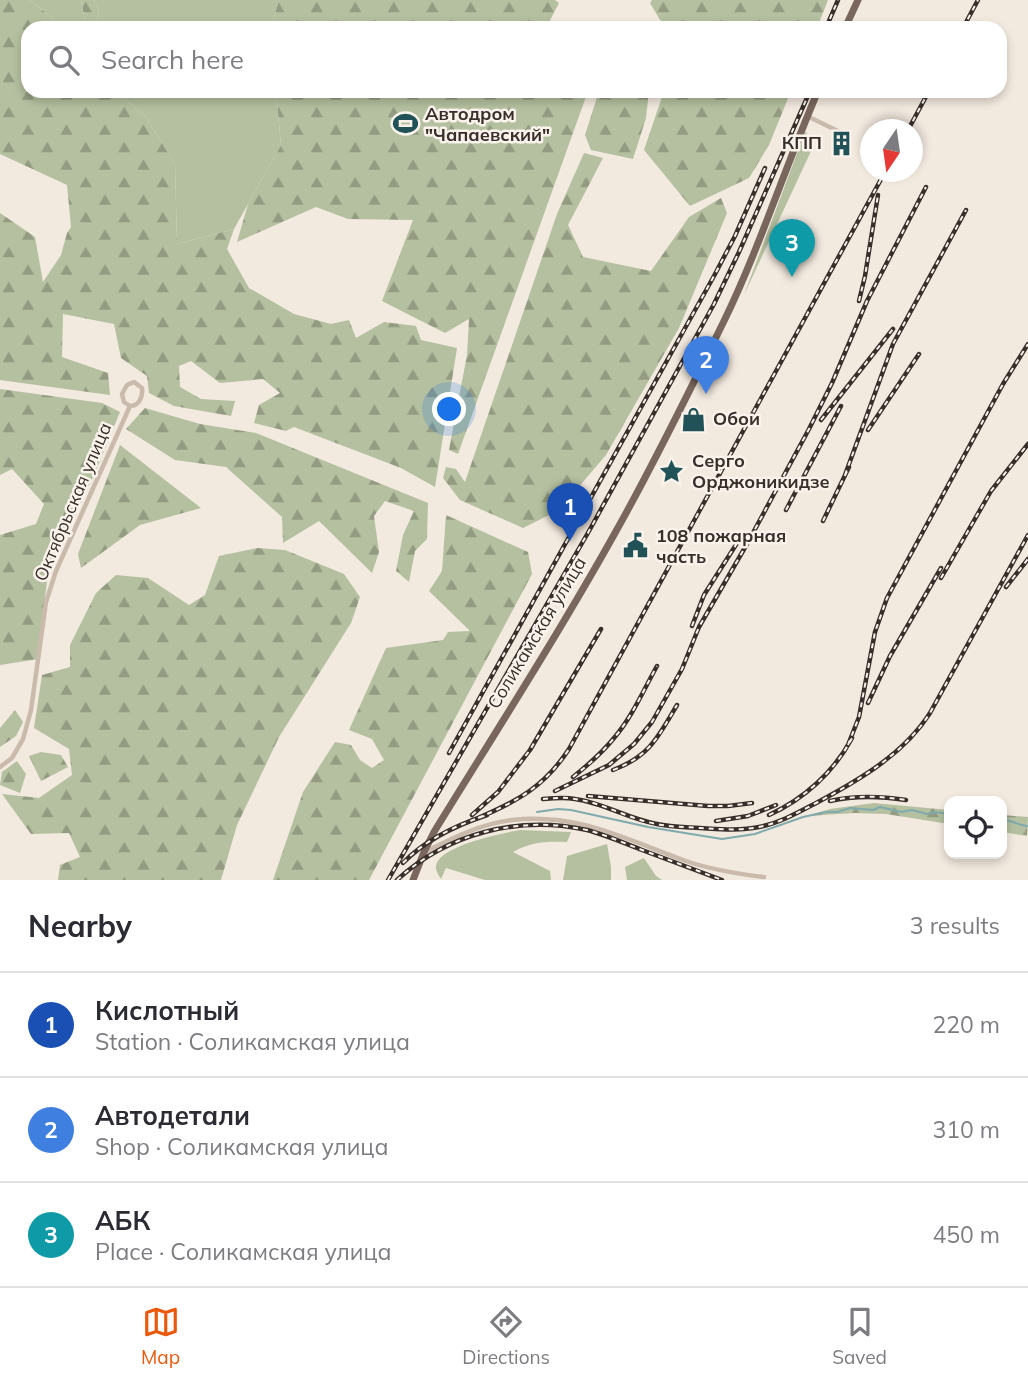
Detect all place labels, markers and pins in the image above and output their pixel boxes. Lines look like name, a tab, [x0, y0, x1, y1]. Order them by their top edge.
place label: Автодром "Чапаевский"	[425, 102, 550, 146]
sports icon: Автодром "Чапаевский"	[391, 110, 419, 138]
building icon: КПП	[828, 129, 856, 157]
place label: КПП	[782, 131, 822, 154]
pin: 3	[769, 219, 815, 277]
pin: 2	[683, 336, 729, 394]
shop icon: Обои	[679, 405, 707, 433]
place label: Обои	[713, 407, 760, 430]
place label: Серго Орджоникидзе	[692, 449, 830, 493]
place icon: Серго Орджоникидзе	[658, 457, 686, 485]
pin: 1	[547, 483, 593, 541]
place label: 108 пожарная часть	[656, 524, 786, 568]
public building icon: 108 пожарная часть	[622, 532, 650, 560]

